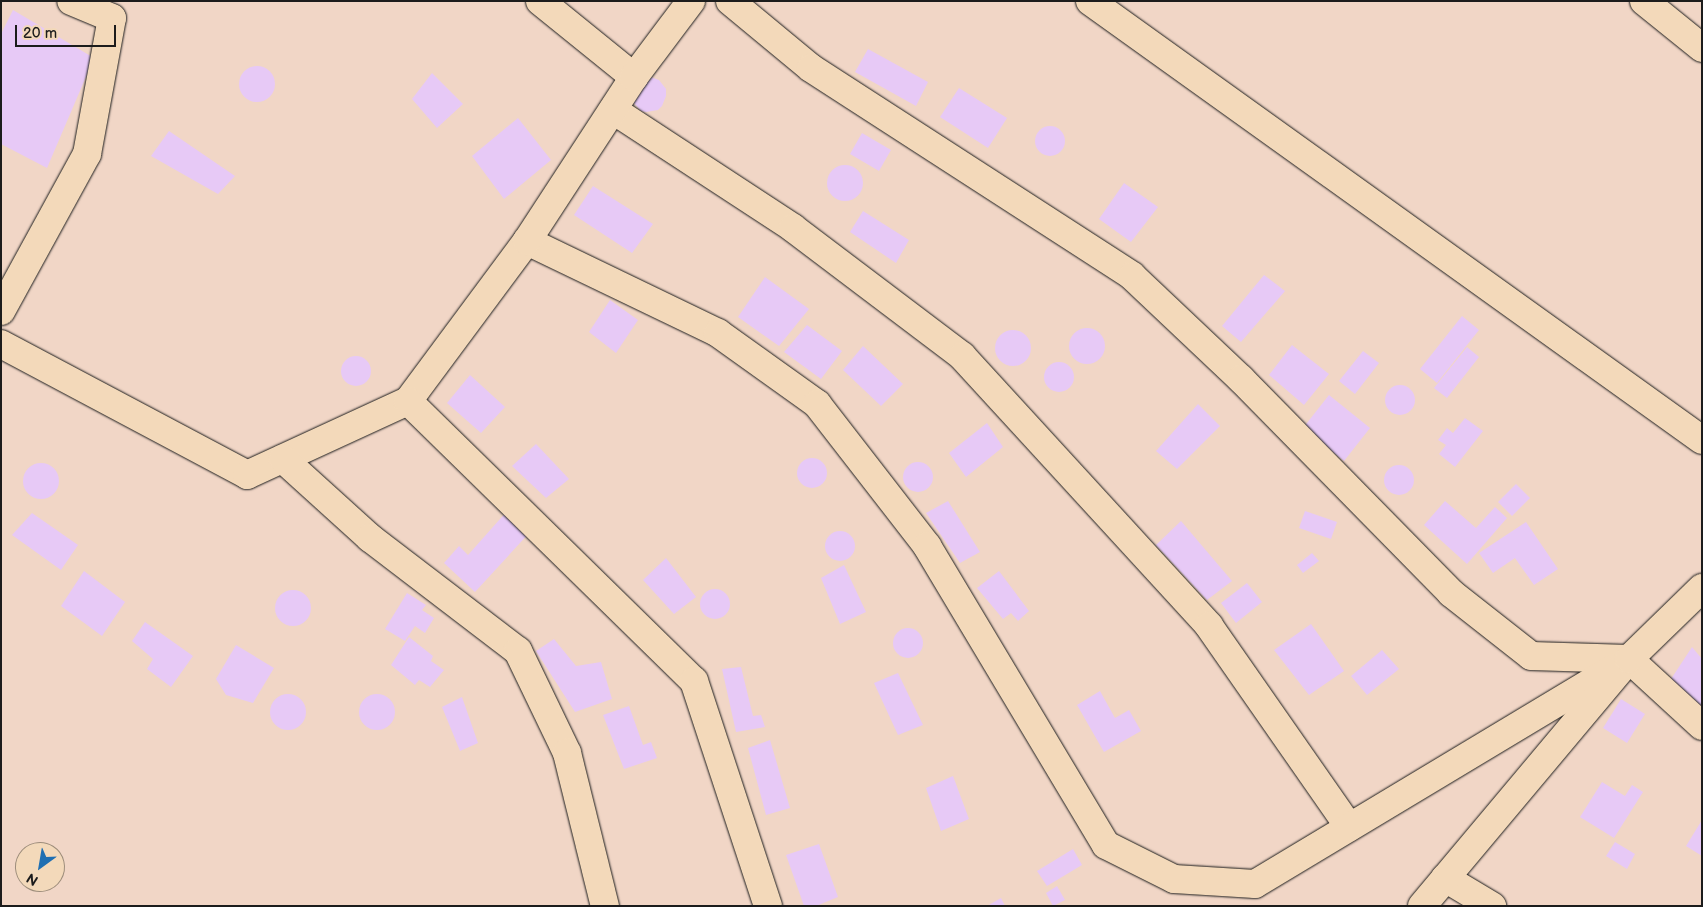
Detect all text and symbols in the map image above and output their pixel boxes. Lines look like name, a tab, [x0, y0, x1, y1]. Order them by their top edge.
scale bar	[18, 15, 119, 47]
text: 20 m	[23, 24, 57, 43]
north arrow	[15, 842, 65, 892]
text: N	[23, 869, 41, 889]

